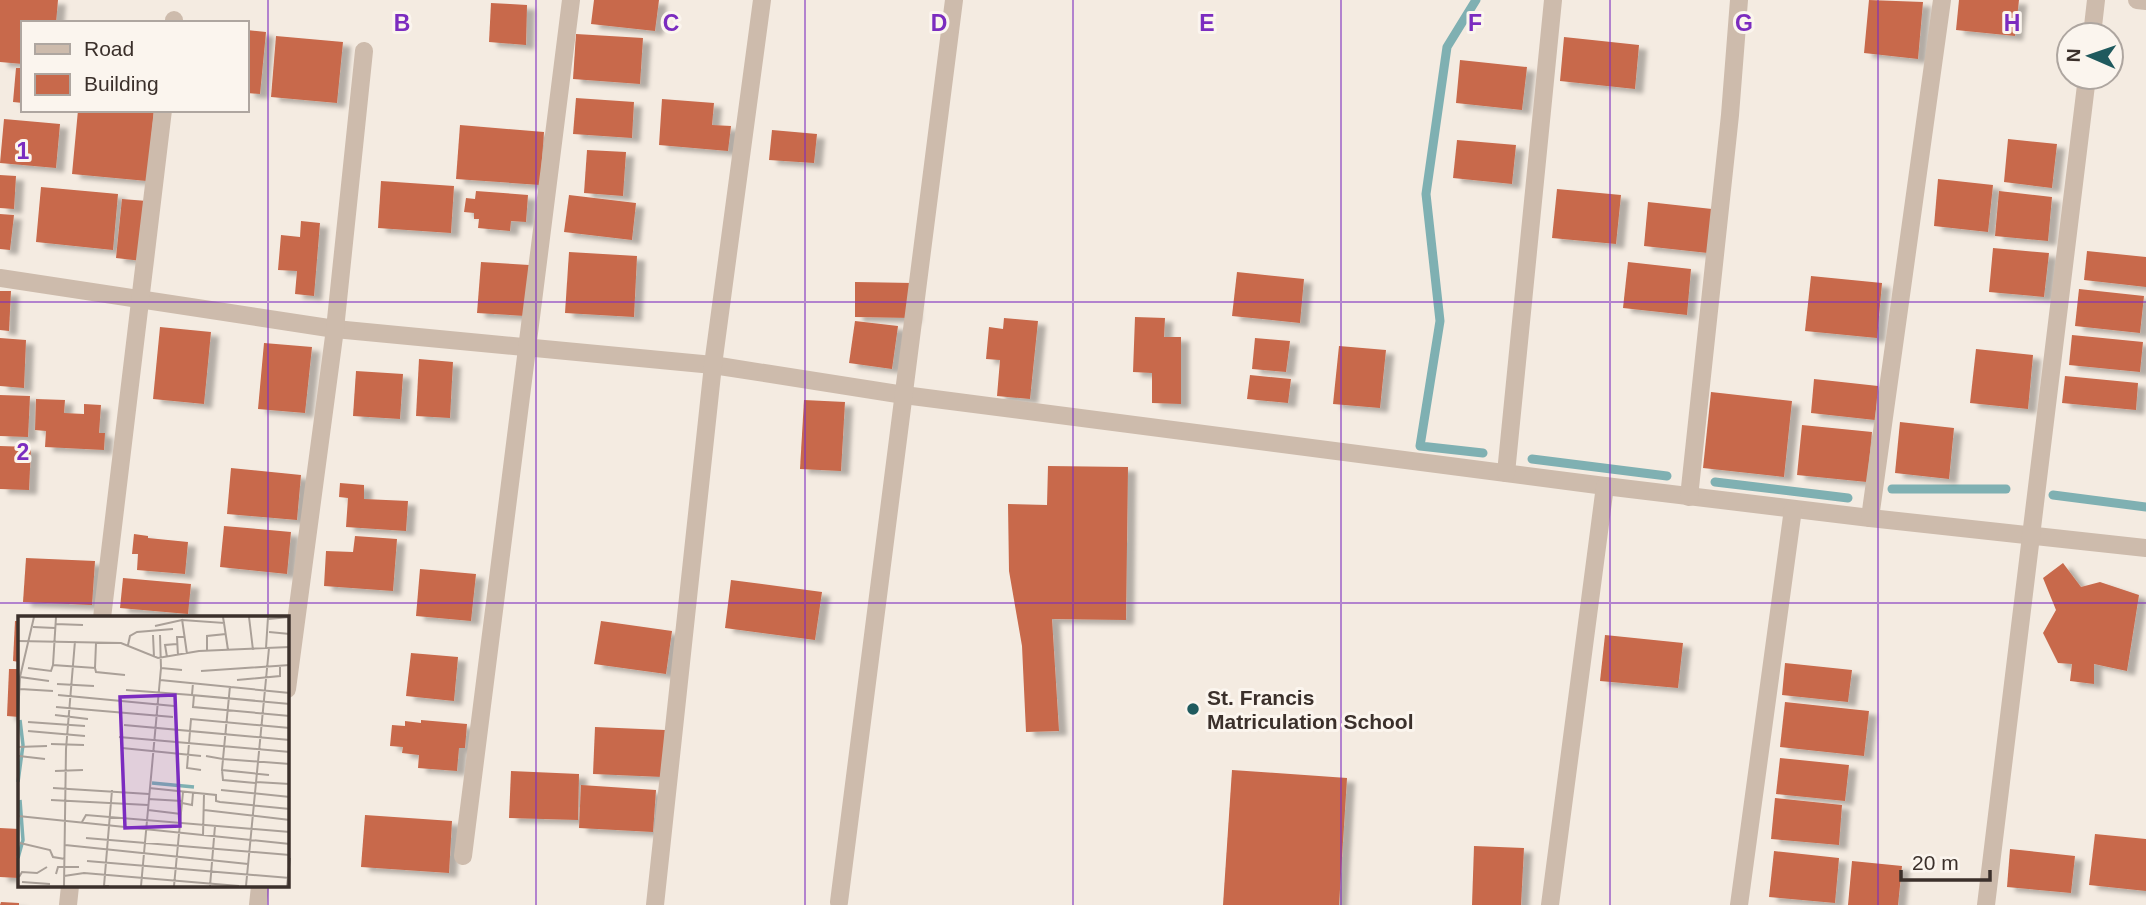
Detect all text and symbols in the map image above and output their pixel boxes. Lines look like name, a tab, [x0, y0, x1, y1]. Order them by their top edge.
text: B	[394, 10, 410, 36]
text: C	[663, 10, 679, 36]
text: D	[931, 10, 947, 36]
text: E	[1199, 10, 1215, 36]
text: F	[1468, 10, 1482, 36]
text: G	[1735, 10, 1753, 36]
text: H	[2004, 10, 2020, 36]
legend	[21, 21, 248, 112]
north arrow	[2055, 21, 2125, 91]
text: Road	[84, 37, 134, 60]
text: N	[2063, 48, 2084, 63]
text: Building	[84, 72, 159, 95]
text: 1	[17, 138, 30, 164]
text: 2	[17, 439, 29, 465]
inset map	[18, 616, 289, 888]
place label: St. Francis Matriculation School	[1207, 686, 1414, 733]
marker: St. Francis Matriculation School	[1185, 701, 1201, 717]
scale bar	[1901, 838, 1990, 882]
text: 20 m	[1912, 851, 1959, 874]

